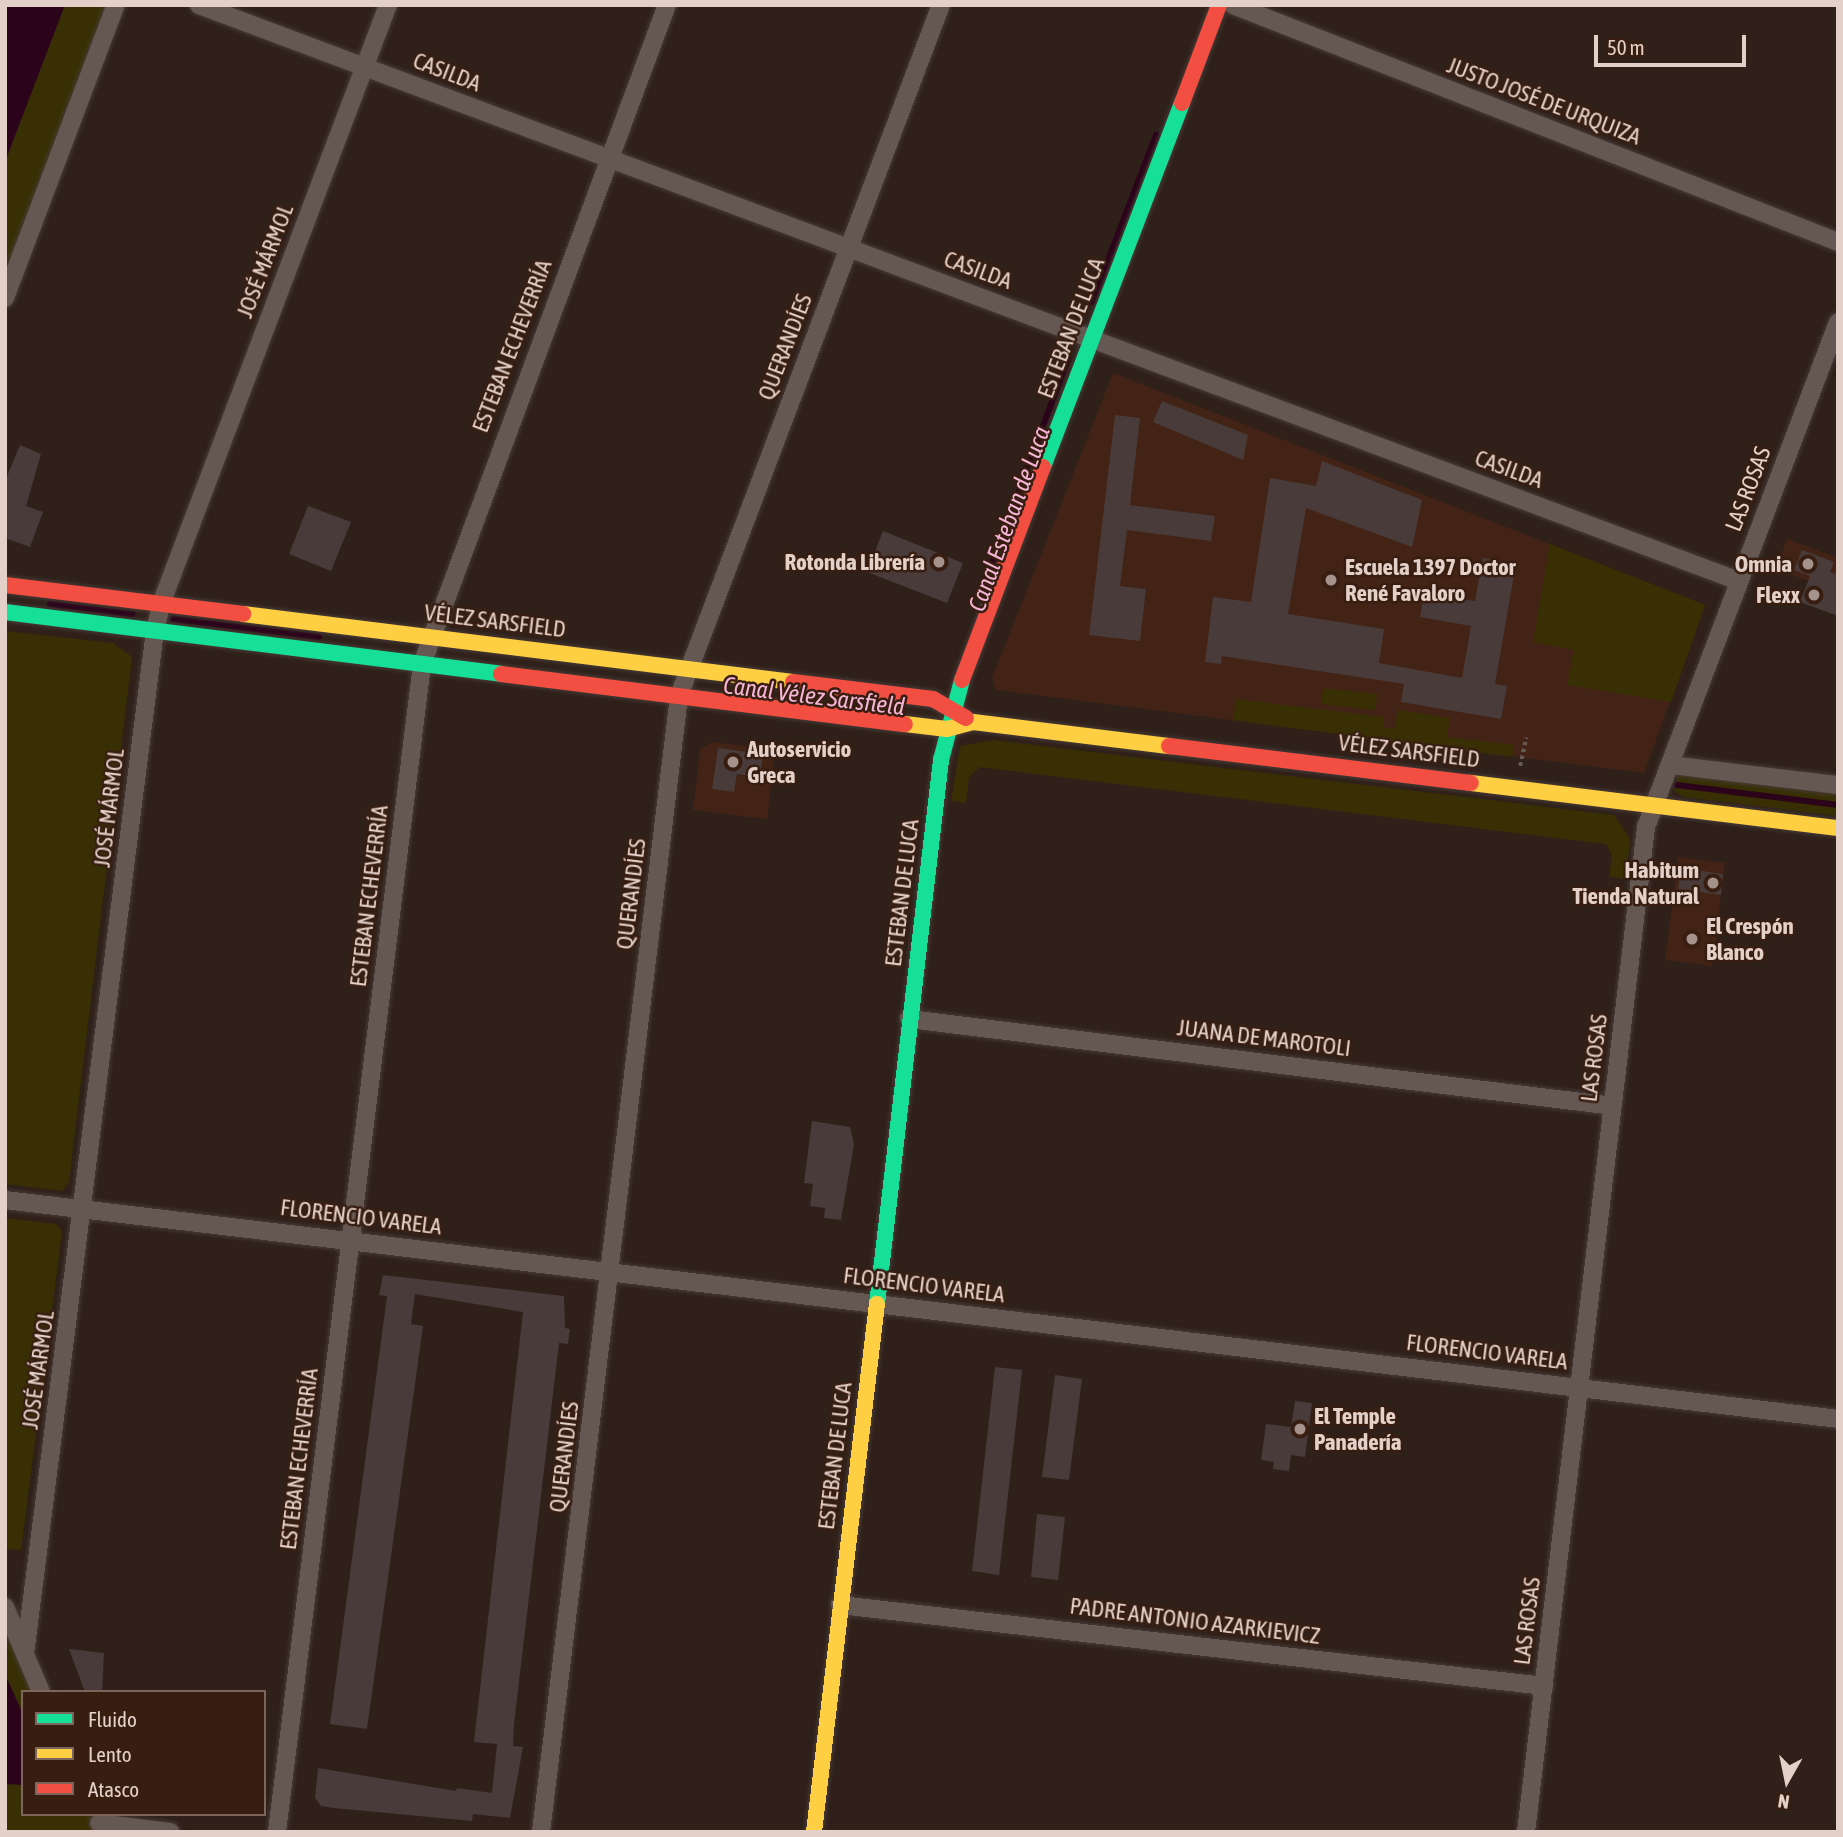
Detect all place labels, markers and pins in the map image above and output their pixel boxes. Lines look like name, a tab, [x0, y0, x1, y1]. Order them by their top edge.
place label: Rotonda Librería	[784, 548, 925, 576]
place label: Omnia	[1735, 550, 1792, 578]
place label: Escuela 1397 Doctor René Favaloro	[1345, 553, 1515, 607]
marker: Rotonda Librería	[931, 554, 947, 570]
marker: Omnia	[1798, 554, 1818, 574]
marker: Escuela 1397 Doctor René Favaloro	[1323, 572, 1339, 588]
place label: Flexx	[1756, 581, 1800, 609]
marker: Flexx	[1806, 587, 1822, 603]
place label: Autoservicio Greca	[747, 735, 851, 789]
marker: Autoservicio Greca	[725, 754, 741, 770]
place label: Habitum Tienda Natural	[1573, 856, 1699, 910]
marker: Habitum Tienda Natural	[1705, 875, 1721, 891]
place label: El Crespón Blanco	[1706, 912, 1794, 966]
marker: El Crespón Blanco	[1684, 931, 1700, 947]
place label: El Temple Panadería	[1314, 1402, 1401, 1456]
marker: El Temple Panadería	[1292, 1421, 1308, 1437]

